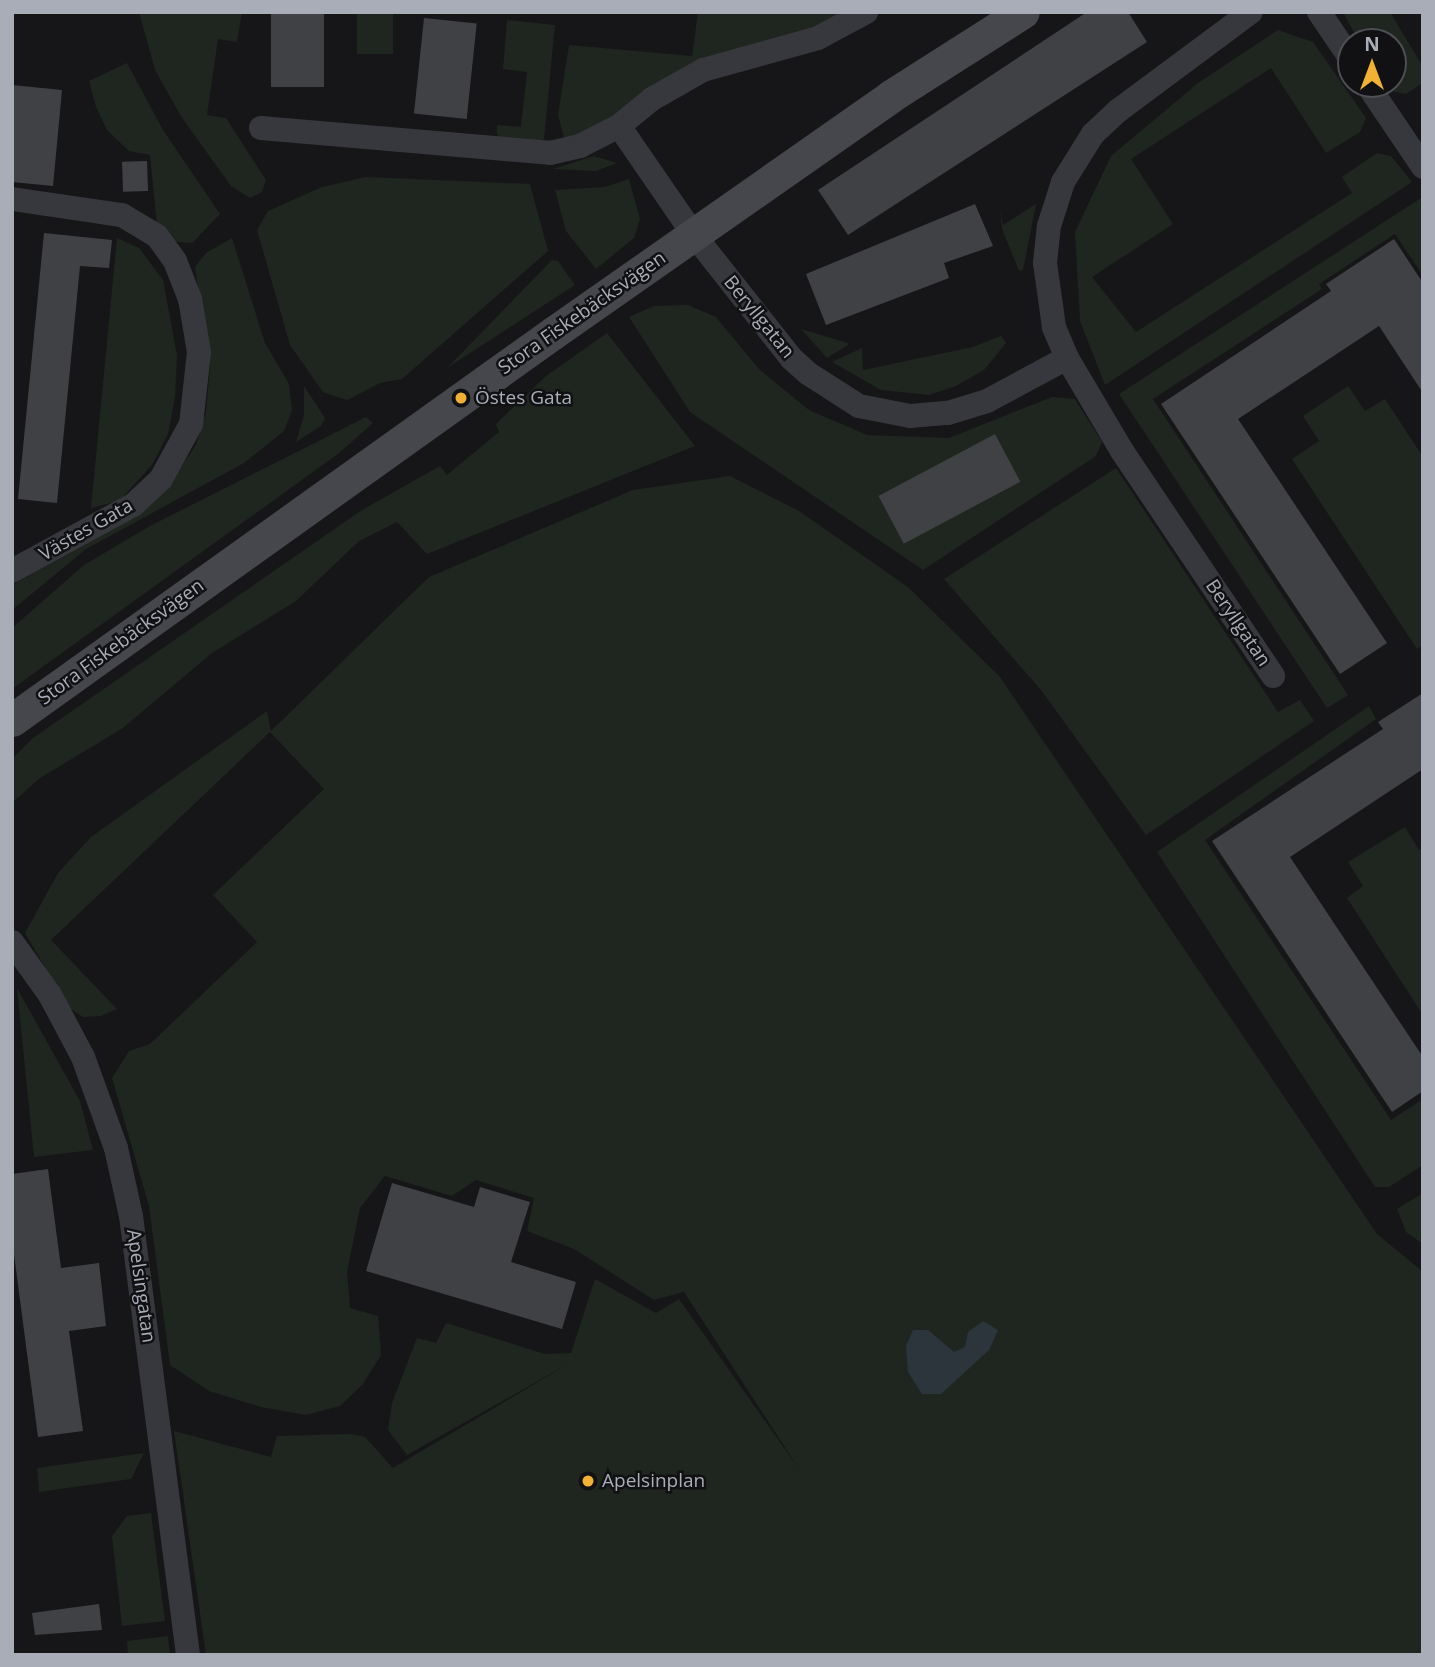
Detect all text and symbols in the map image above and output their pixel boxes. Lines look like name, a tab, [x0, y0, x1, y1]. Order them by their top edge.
north arrow	[1337, 28, 1407, 98]
text: N	[1364, 31, 1380, 57]
street label: Stora Fiskebäcksvägen	[494, 247, 670, 379]
street label: Beryllgatan	[719, 271, 799, 363]
place label: Östes Gata	[475, 387, 572, 409]
marker: Östes Gata	[453, 390, 469, 406]
street label: Västes Gata	[35, 494, 137, 566]
street label: Stora Fiskebäcksvägen	[34, 574, 208, 710]
street label: Beryllgatan	[1201, 575, 1275, 671]
street label: Apelsingatan	[122, 1228, 160, 1344]
place label: Apelsinplan	[602, 1470, 705, 1492]
marker: Apelsinplan	[580, 1473, 596, 1489]

